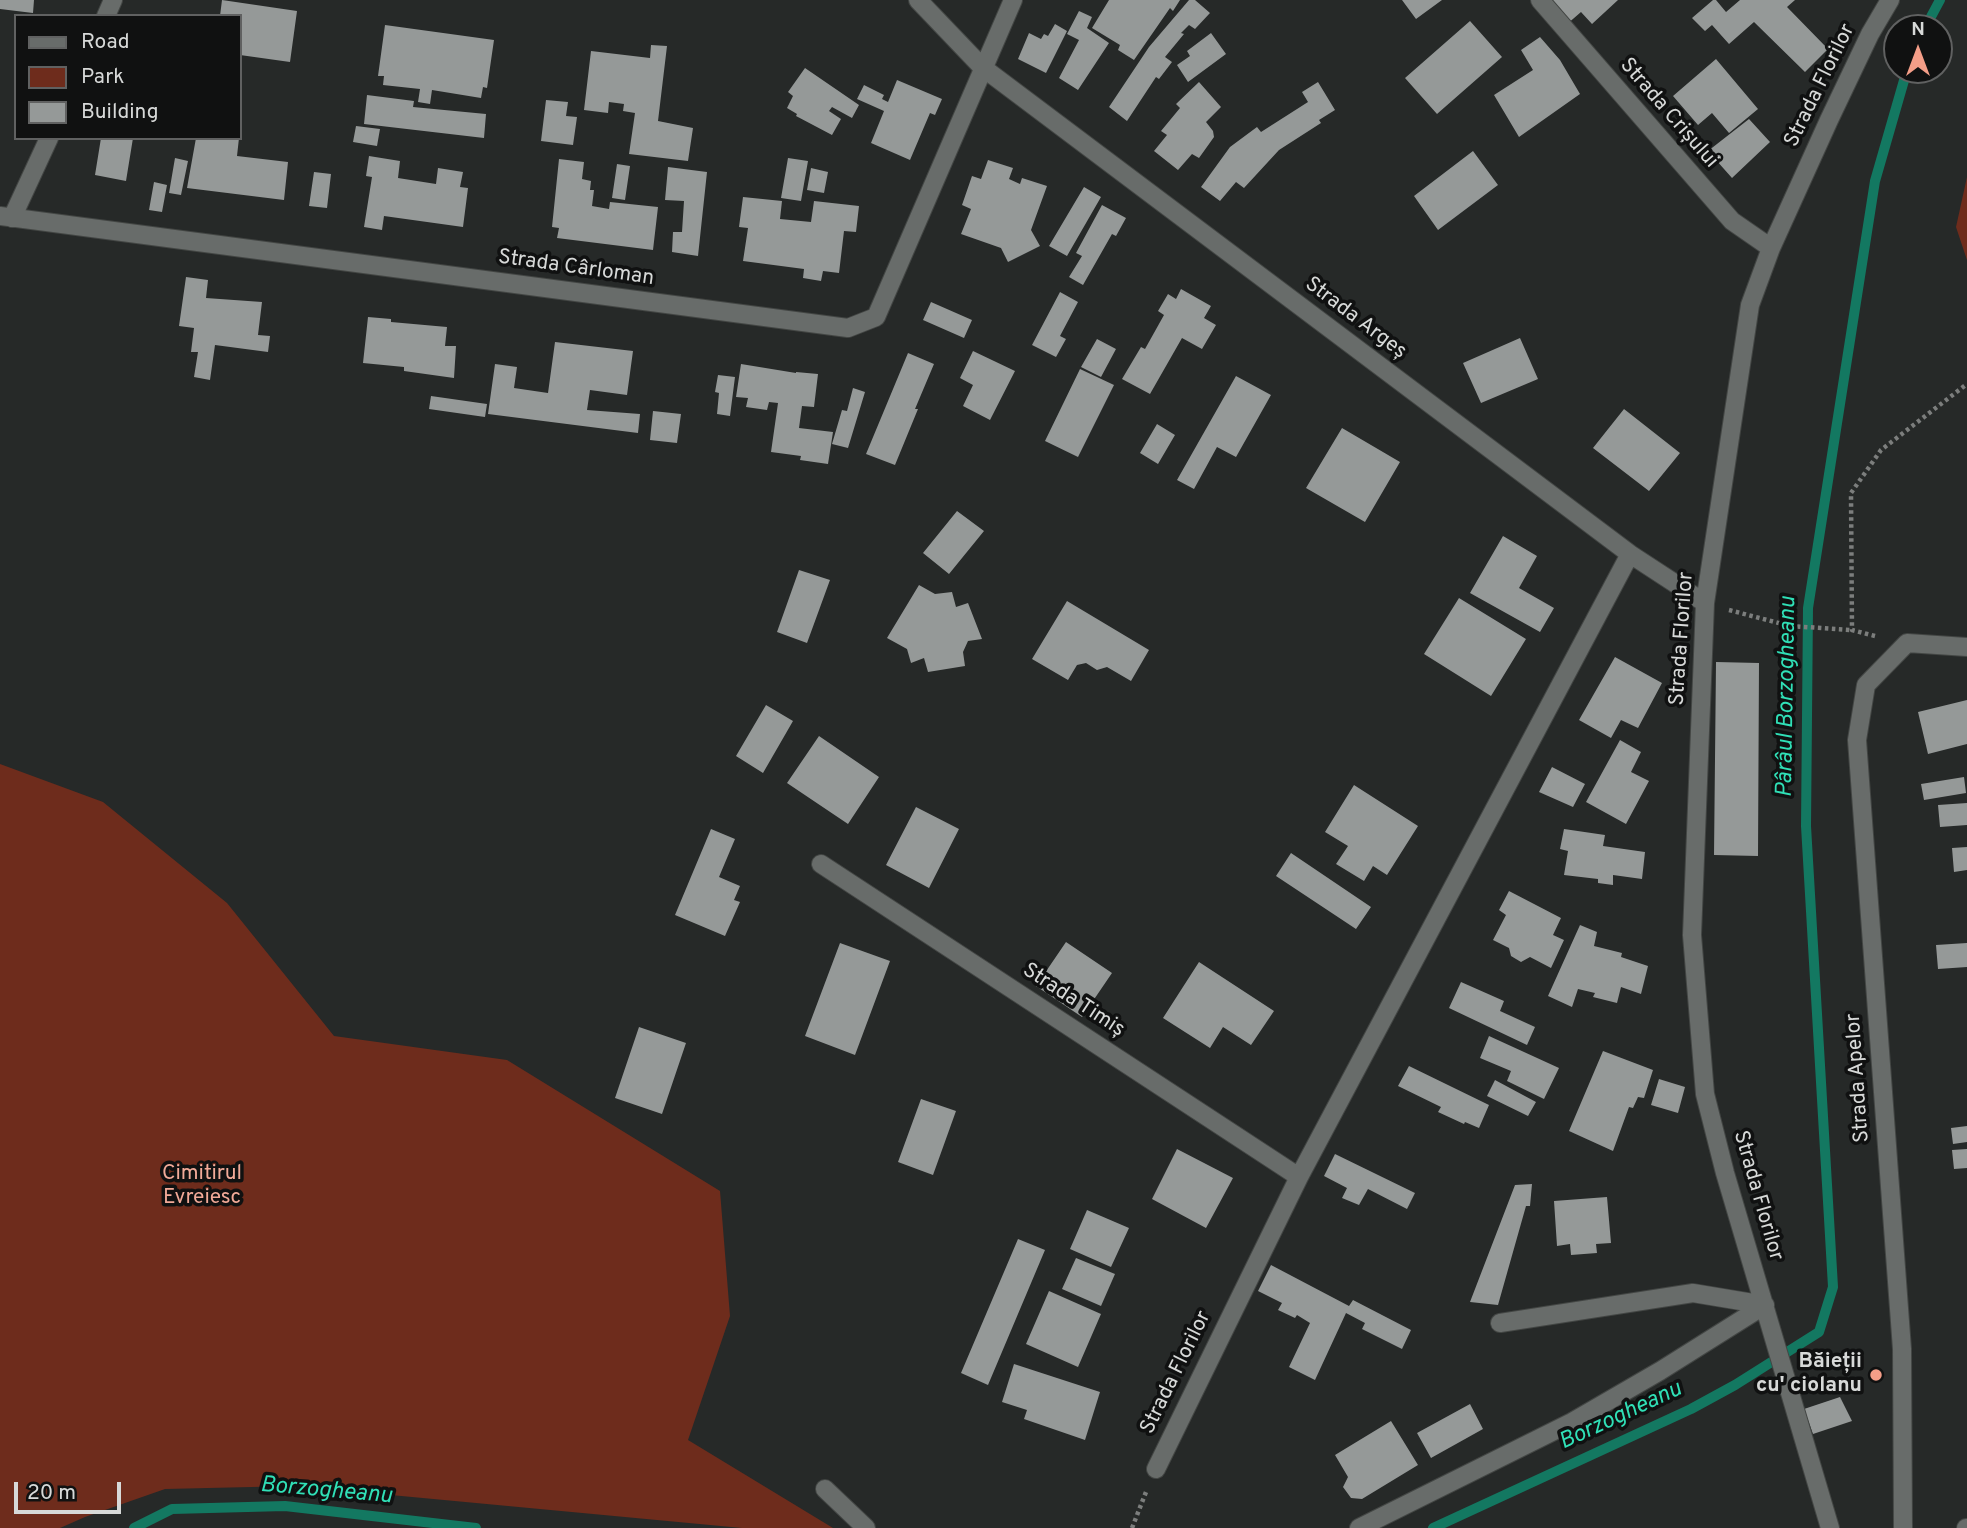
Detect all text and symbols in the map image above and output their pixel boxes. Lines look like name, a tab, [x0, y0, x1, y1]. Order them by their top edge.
legend	[14, 14, 242, 140]
north arrow	[1883, 14, 1953, 84]
text: N	[1911, 18, 1925, 42]
street label: Strada Florilor	[1780, 20, 1862, 152]
text: Road	[81, 29, 130, 56]
street label: Strada Crișului	[1613, 54, 1723, 174]
text: Park	[81, 64, 124, 91]
text: Building	[81, 99, 159, 126]
street label: Strada Cârloman	[496, 246, 656, 292]
street label: Strada Argeș	[1299, 273, 1411, 365]
street label: Strada Florilor	[1666, 571, 1700, 707]
water label: Pârâul Borzogheanu	[1772, 596, 1804, 798]
street label: Strada Timiș	[1017, 959, 1129, 1043]
street label: Strada Apelor	[1842, 1013, 1876, 1143]
street label: Strada Florilor	[1726, 1128, 1788, 1264]
park label: Cimitirul Evreiesc	[162, 1162, 242, 1212]
street label: Strada Florilor	[1136, 1307, 1218, 1439]
place label: Băieții cu' ciolanu	[1756, 1350, 1862, 1400]
marker: Băieții cu' ciolanu	[1868, 1367, 1884, 1383]
water label: Borzogheanu	[1555, 1377, 1687, 1457]
scale bar	[18, 1468, 124, 1512]
water label: Borzogheanu	[259, 1472, 393, 1512]
text: 20 m	[27, 1480, 76, 1507]

